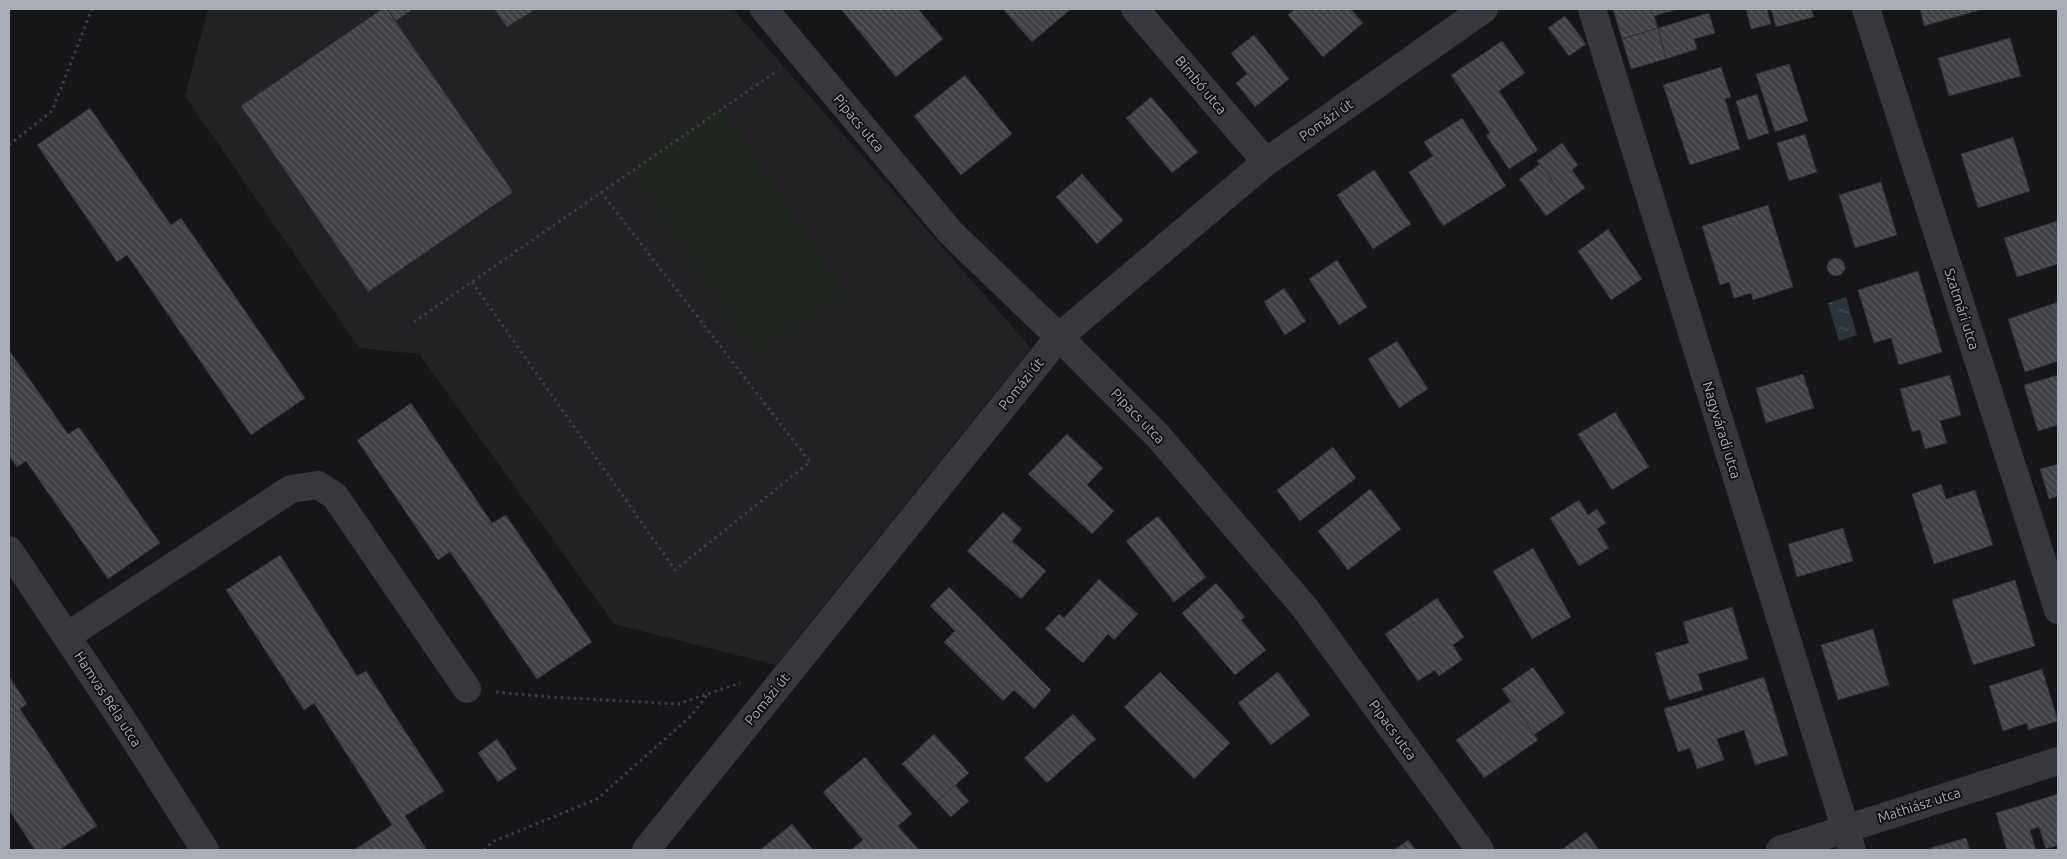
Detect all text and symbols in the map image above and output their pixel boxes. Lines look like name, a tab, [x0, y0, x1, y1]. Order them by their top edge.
street label: Bimbó utca	[1172, 53, 1230, 117]
street label: Pipacs utca	[830, 91, 888, 155]
street label: Pomázi út	[1296, 95, 1356, 144]
street label: Szatmári utca	[1941, 266, 1983, 352]
street label: Pomázi út	[995, 354, 1047, 413]
street label: Nagyváradi utca	[1700, 380, 1744, 480]
street label: Pipacs utca	[1108, 385, 1168, 447]
street label: Hamvas Béla utca	[71, 648, 145, 750]
street label: Pomázi út	[741, 669, 793, 728]
street label: Pipacs utca	[1366, 697, 1420, 763]
street label: Mathiász utca	[1875, 784, 1963, 826]

